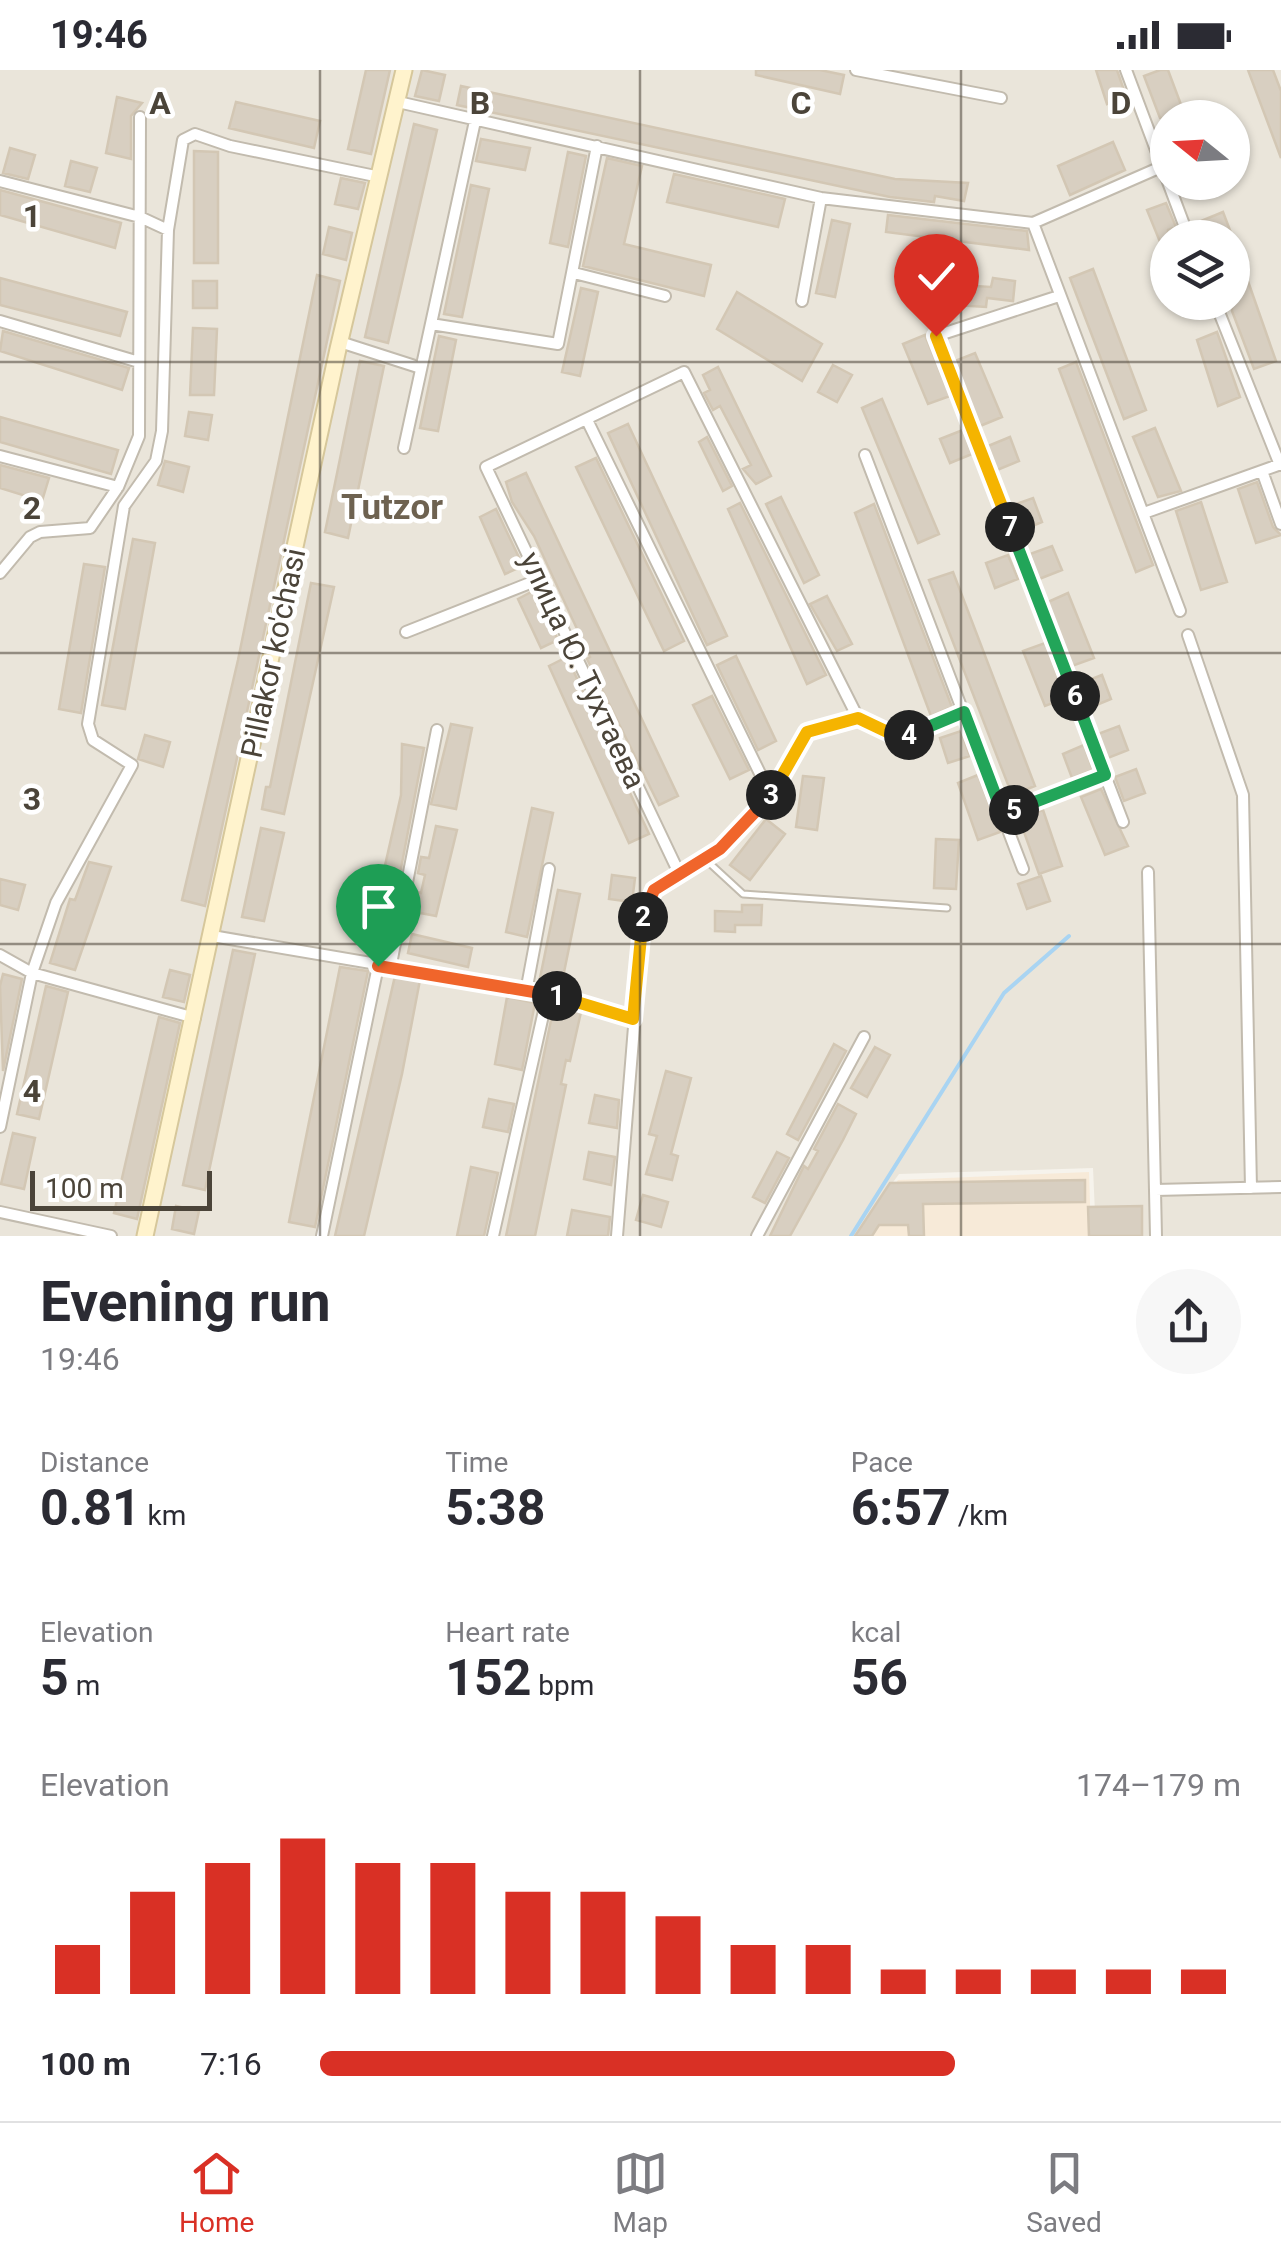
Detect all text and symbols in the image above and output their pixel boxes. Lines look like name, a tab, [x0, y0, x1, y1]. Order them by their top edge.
text: 19:46	[50, 13, 148, 57]
text: A	[149, 84, 171, 122]
text: B	[470, 84, 490, 122]
text: C	[791, 84, 811, 122]
text: D	[1111, 84, 1131, 122]
north arrow	[1150, 100, 1250, 200]
map controls	[1150, 100, 1250, 320]
text: 1	[23, 197, 41, 235]
button: layers	[1150, 220, 1250, 320]
pin	[894, 234, 979, 337]
icon: check	[909, 249, 964, 304]
district label: Tutzor	[341, 487, 443, 528]
text: 2	[23, 489, 41, 527]
pin: 7	[985, 502, 1035, 552]
text: 7	[1002, 510, 1018, 543]
street label: Pillakor ko'chasi	[234, 545, 312, 761]
street label: улица Ю. Тухтаева	[513, 546, 653, 794]
pin: 6	[1050, 671, 1100, 721]
text: 6	[1067, 679, 1083, 712]
pin: 4	[884, 710, 934, 760]
text: 4	[901, 718, 917, 751]
pin: 3	[746, 770, 796, 820]
text: 3	[763, 778, 779, 811]
text: 3	[23, 780, 41, 818]
pin: 5	[989, 785, 1039, 835]
text: 5	[1006, 793, 1022, 826]
pin	[336, 864, 421, 967]
icon: arrive	[351, 879, 406, 934]
pin: 2	[618, 892, 668, 942]
text: 2	[635, 900, 651, 933]
pin: 1	[532, 971, 582, 1021]
text: 1	[549, 979, 565, 1012]
text: 4	[23, 1072, 41, 1110]
scale bar	[30, 1166, 212, 1210]
text: 100 m	[45, 1172, 124, 1205]
button: share	[1136, 1269, 1241, 1374]
text: Evening run	[40, 1270, 331, 1334]
text: 19:46	[40, 1340, 120, 1378]
text: Distance	[40, 1446, 149, 1479]
text: Time	[445, 1446, 508, 1479]
text: Pace	[851, 1446, 913, 1479]
text: 0.81	[40, 1479, 141, 1537]
text: 5:38	[445, 1479, 545, 1537]
text: 6:57	[851, 1479, 951, 1537]
text: km	[141, 1499, 186, 1532]
text: /km	[951, 1499, 1008, 1532]
text: Elevation	[40, 1616, 153, 1649]
text: Heart rate	[445, 1616, 570, 1649]
text: kcal	[851, 1616, 901, 1649]
text: 5	[40, 1649, 69, 1707]
text: 152	[445, 1649, 531, 1707]
text: 56	[851, 1649, 908, 1707]
text: m	[69, 1669, 100, 1702]
text: bpm	[531, 1669, 594, 1702]
text: Elevation	[40, 1766, 170, 1804]
text: 174–179 m	[1076, 1766, 1241, 1804]
text: 100 m	[40, 2045, 131, 2083]
text: 7:16	[200, 2045, 262, 2083]
tab: Home	[179, 2146, 254, 2239]
tab: Map	[613, 2146, 668, 2239]
tab: Saved	[1026, 2146, 1102, 2239]

